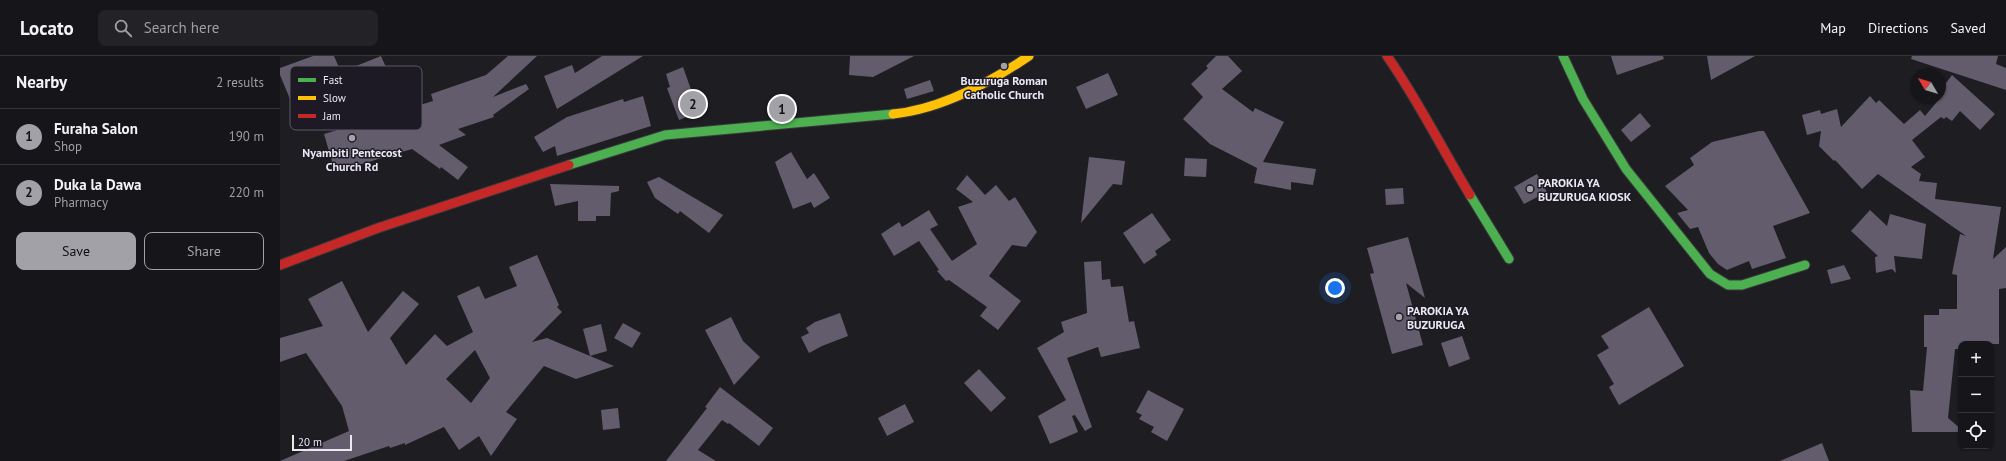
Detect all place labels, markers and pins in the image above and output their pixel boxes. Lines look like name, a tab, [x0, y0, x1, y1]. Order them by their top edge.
marker: Buzuruga Roman Catholic Church	[999, 61, 1009, 71]
place label: Buzuruga Roman Catholic Church	[961, 73, 1047, 102]
pin: 2	[680, 89, 706, 119]
pin: 1	[769, 94, 795, 124]
marker: Nyambiti Pentecost Church Rd	[347, 133, 357, 143]
place label: Nyambiti Pentecost Church Rd	[302, 145, 402, 174]
place label: PAROKIA YA BUZURUGA KIOSK	[1538, 175, 1632, 204]
marker: PAROKIA YA BUZURUGA KIOSK	[1525, 184, 1535, 194]
place label: PAROKIA YA BUZURUGA	[1407, 303, 1469, 332]
marker: PAROKIA YA BUZURUGA	[1394, 312, 1404, 322]

